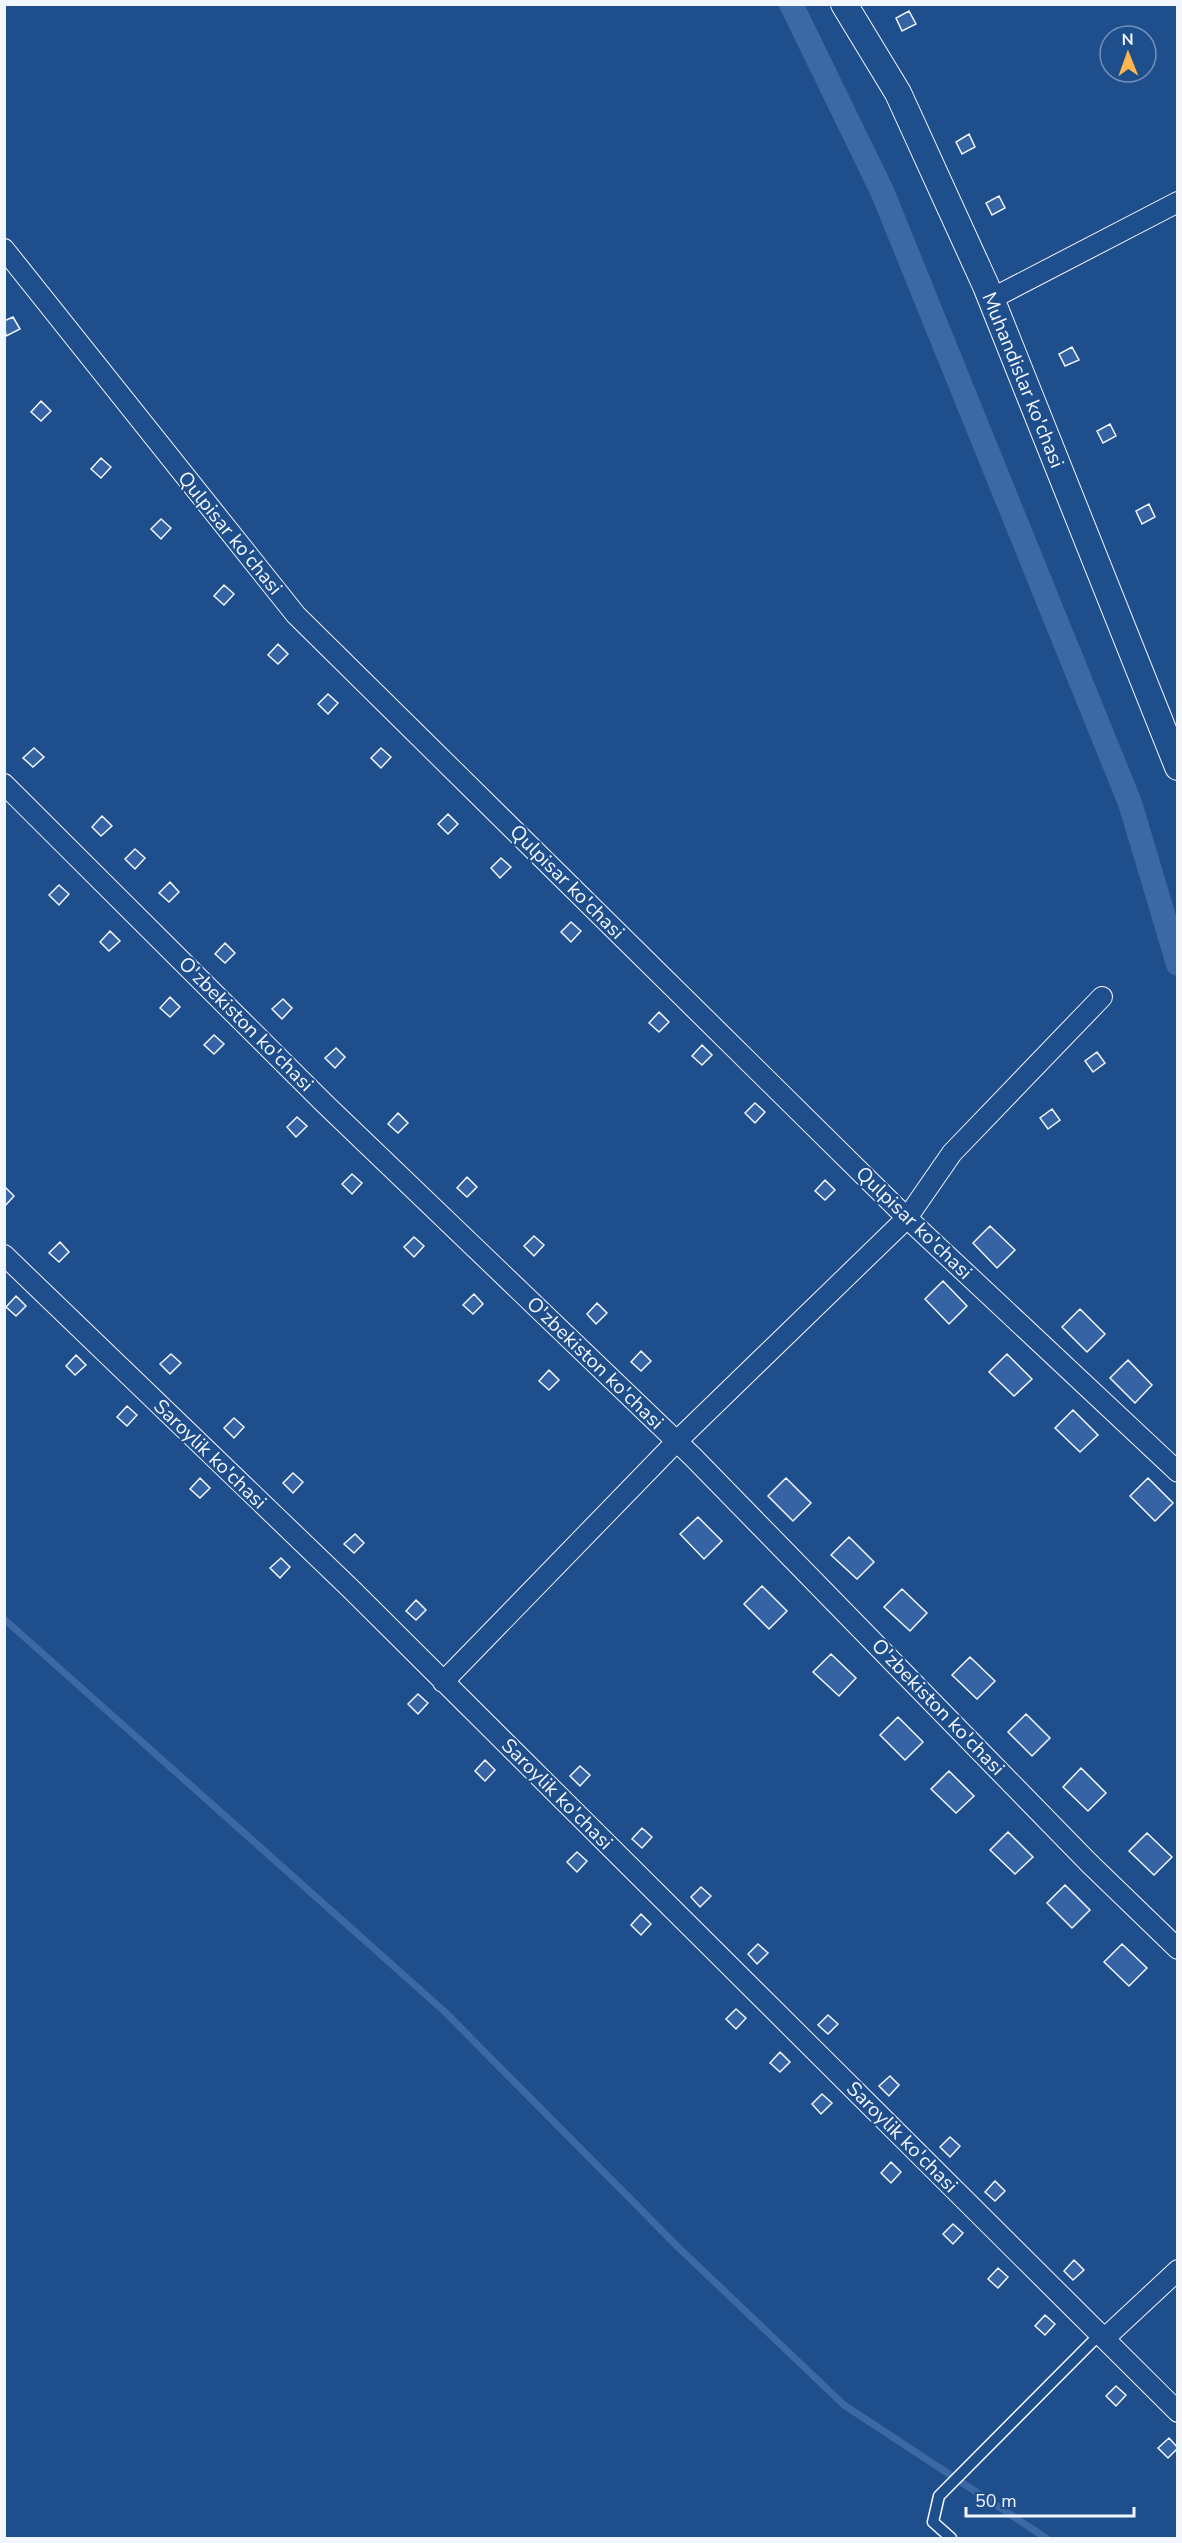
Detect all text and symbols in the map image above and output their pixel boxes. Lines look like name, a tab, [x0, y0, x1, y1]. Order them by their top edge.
north arrow	[1098, 24, 1158, 84]
text: N	[1122, 29, 1134, 51]
street label: Muhandislar ko'chasi	[975, 288, 1071, 472]
street label: Qulpisar ko'chasi	[172, 465, 288, 601]
street label: Qulpisar ko'chasi	[504, 819, 630, 945]
street label: O'zbekiston ko'chasi	[173, 951, 319, 1097]
street label: Qulpisar ko'chasi	[850, 1160, 978, 1286]
street label: O'zbekiston ko'chasi	[521, 1290, 669, 1436]
street label: Saroylik ko'chasi	[148, 1393, 272, 1515]
street label: O'zbekiston ko'chasi	[865, 1633, 1011, 1781]
street label: Saroylik ko'chasi	[495, 1732, 619, 1856]
street label: Saroylik ko'chasi	[840, 2075, 964, 2199]
scale bar	[966, 2480, 1134, 2518]
text: 50 m	[975, 2489, 1017, 2513]

